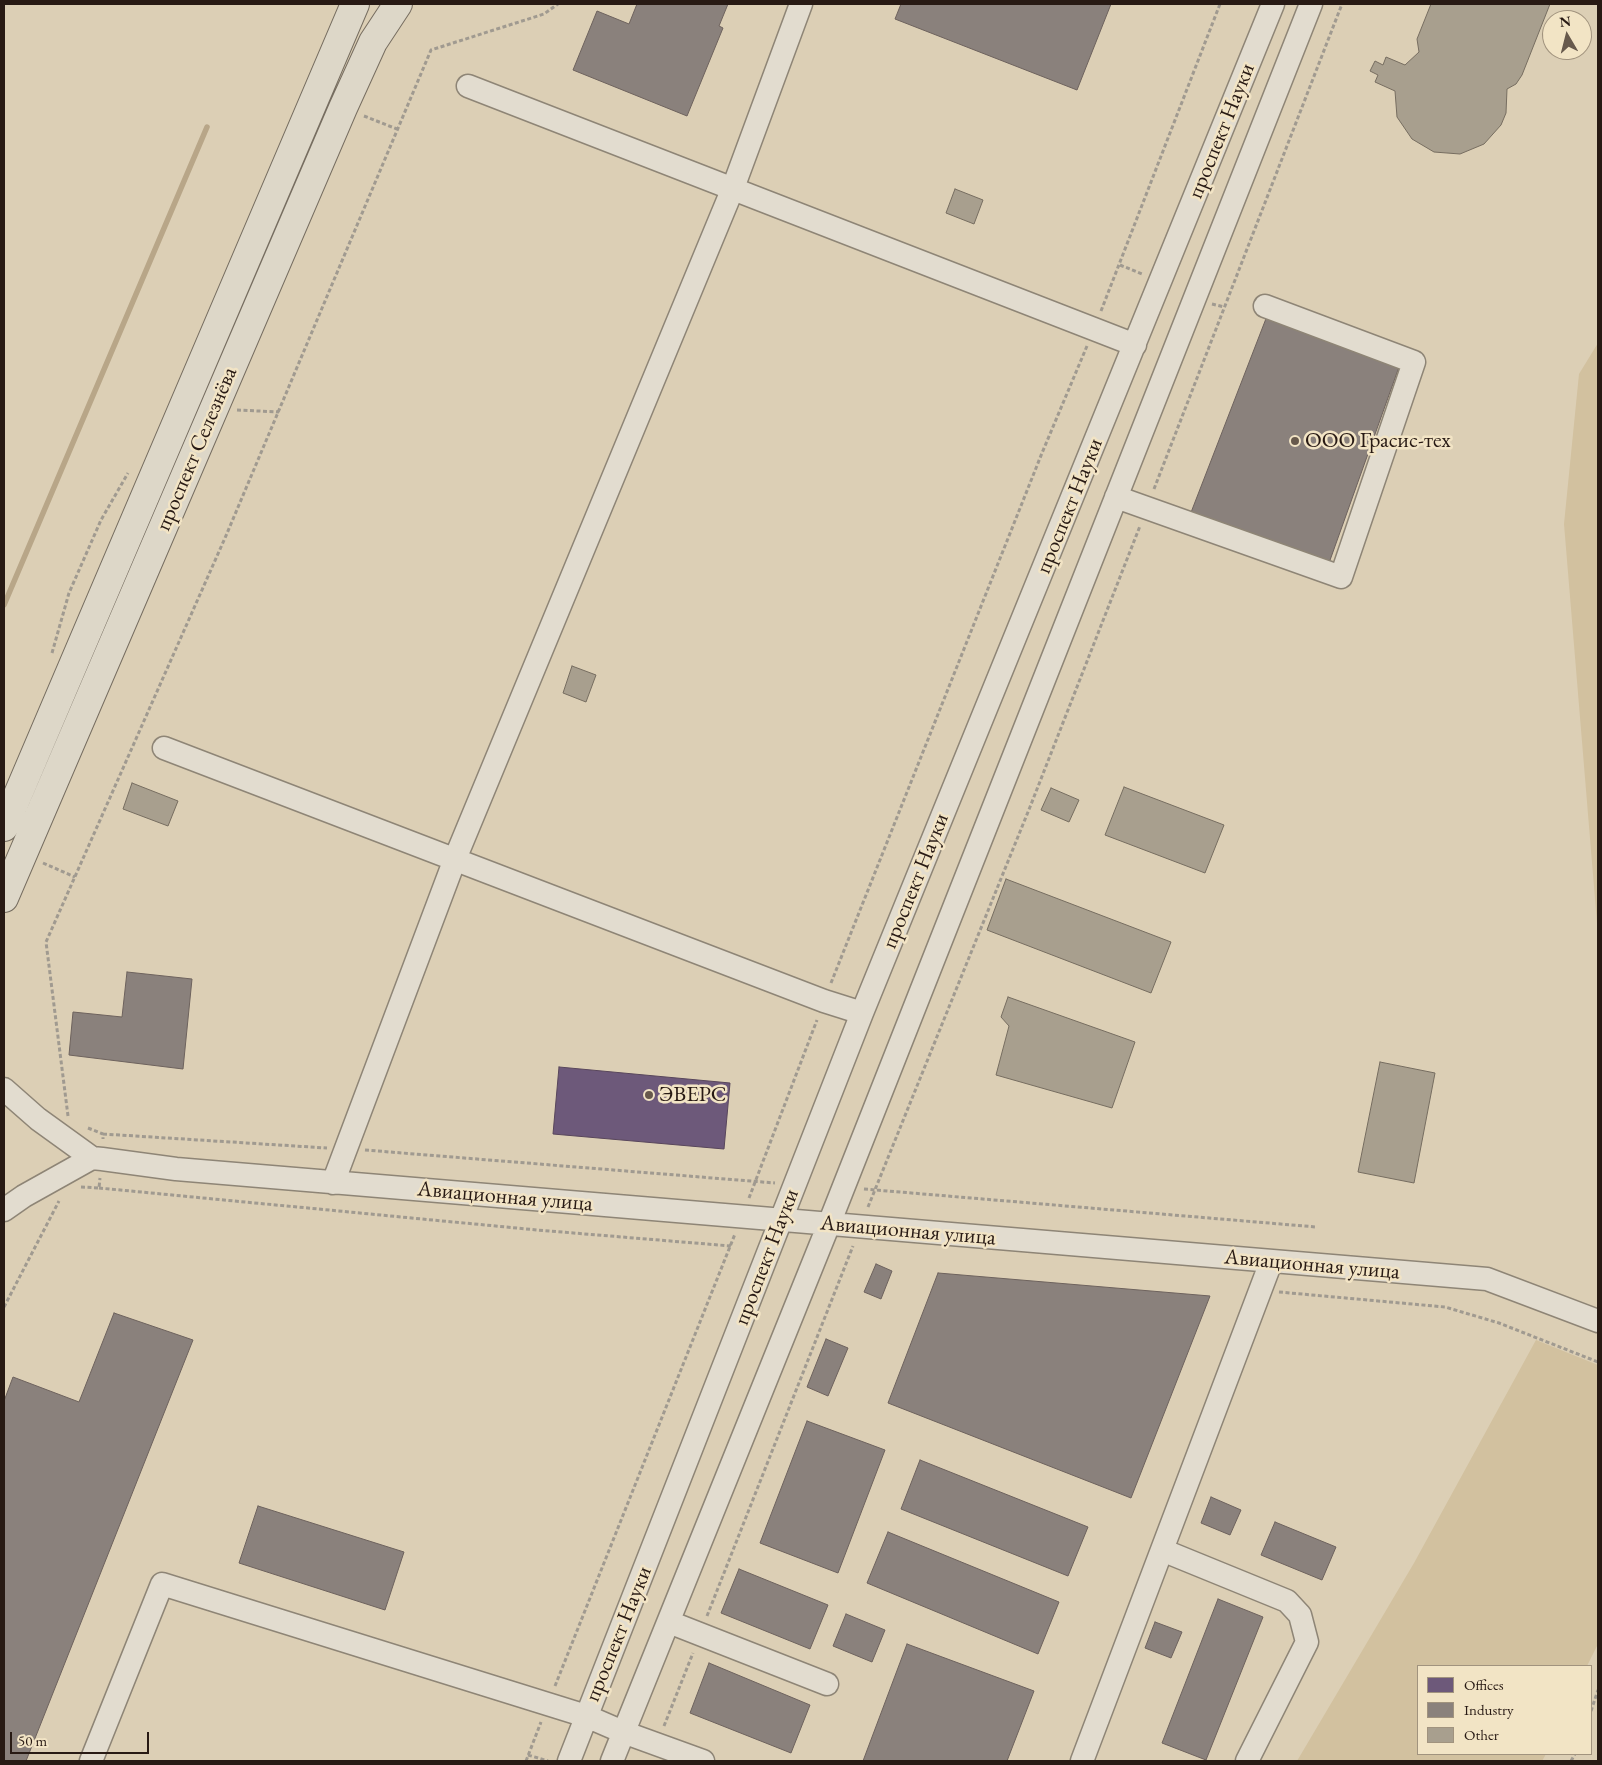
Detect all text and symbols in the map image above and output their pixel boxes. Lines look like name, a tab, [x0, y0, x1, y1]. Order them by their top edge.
north arrow	[1542, 10, 1592, 60]
text: N	[1558, 11, 1572, 31]
street label: проспект Науки	[1183, 59, 1261, 203]
street label: проспект Селезнёва	[151, 363, 243, 535]
place label: ООО Грасис-тех	[1305, 428, 1451, 454]
street label: проспект Науки	[1031, 434, 1109, 578]
marker: ООО Грасис-тех	[1289, 435, 1301, 447]
street label: проспект Науки	[877, 809, 955, 953]
place label: ЭВЕРС	[659, 1082, 726, 1108]
marker: ЭВЕРС	[643, 1089, 655, 1101]
street label: Авиационная улица	[416, 1176, 594, 1218]
street label: проспект Науки	[729, 1185, 805, 1329]
street label: Авиационная улица	[819, 1210, 997, 1252]
street label: Авиационная улица	[1223, 1244, 1401, 1286]
street label: проспект Науки	[580, 1562, 658, 1706]
legend	[1417, 1665, 1592, 1755]
text: Offices	[1464, 1675, 1504, 1694]
text: Industry	[1464, 1700, 1514, 1719]
scale bar	[12, 1722, 151, 1754]
text: Other	[1464, 1725, 1499, 1744]
text: 50 m	[18, 1731, 47, 1750]

